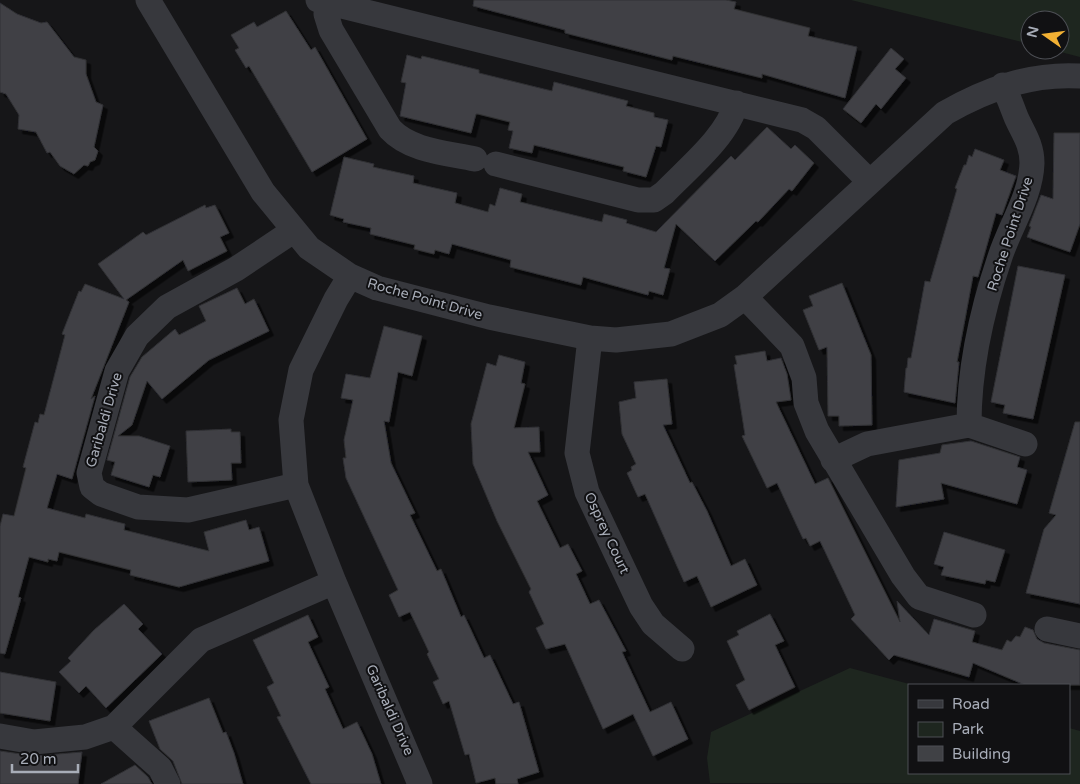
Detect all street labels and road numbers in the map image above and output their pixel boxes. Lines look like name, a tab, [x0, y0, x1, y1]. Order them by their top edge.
street label: Roche Point Drive	[984, 175, 1037, 293]
street label: Roche Point Drive	[365, 274, 485, 324]
street label: Garibaldi Drive	[82, 371, 126, 469]
street label: Osprey Court	[581, 489, 634, 577]
street label: Garibaldi Drive	[362, 662, 418, 758]

